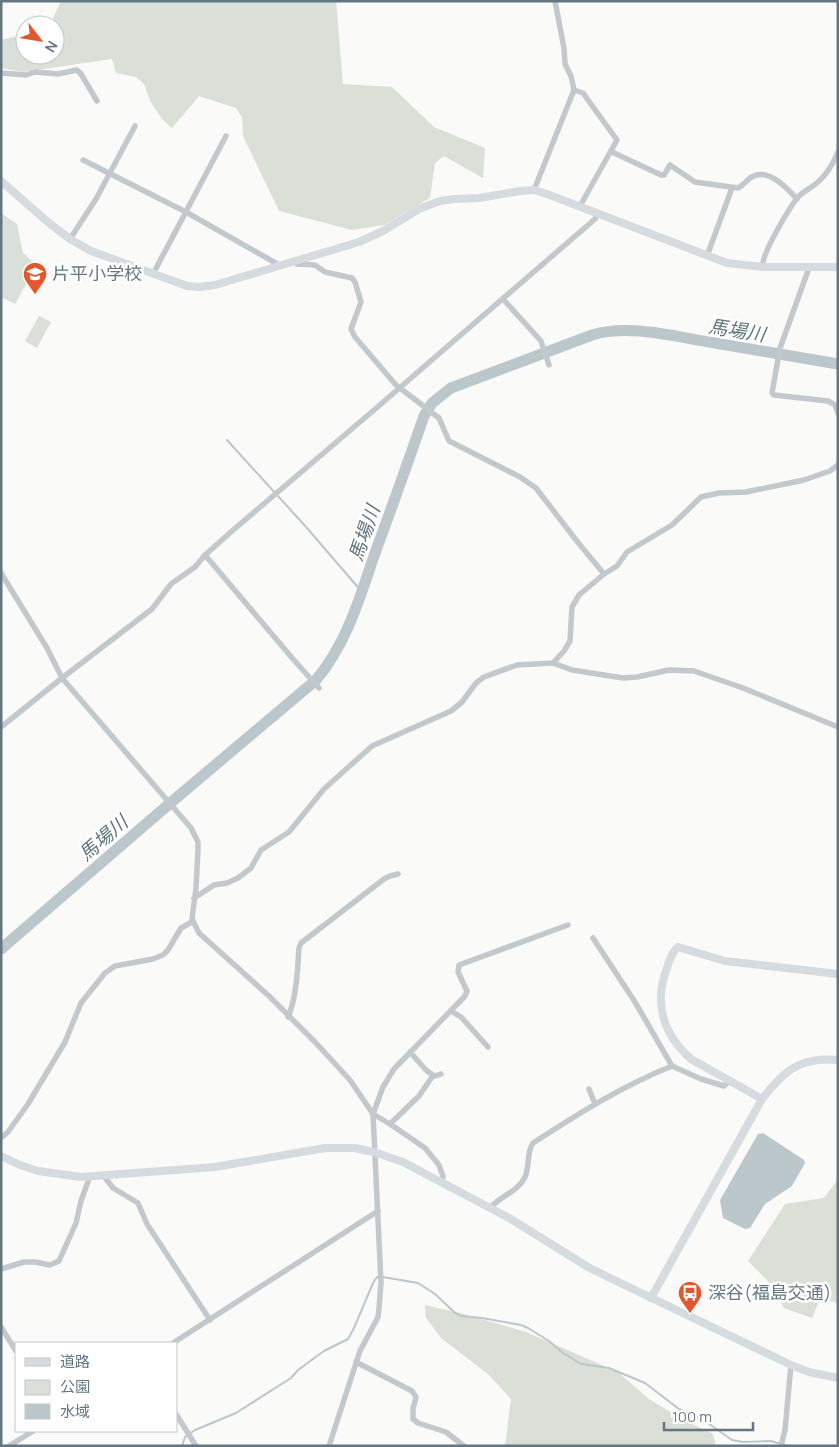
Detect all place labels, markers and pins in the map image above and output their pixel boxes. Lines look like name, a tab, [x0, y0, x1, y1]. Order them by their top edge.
school or university icon: 片平小学校	[22, 261, 48, 295]
place label: 片平小学校	[52, 261, 142, 285]
bus stop icon: 深谷(福島交通)	[677, 1280, 703, 1314]
place label: 深谷(福島交通)	[708, 1280, 831, 1304]

